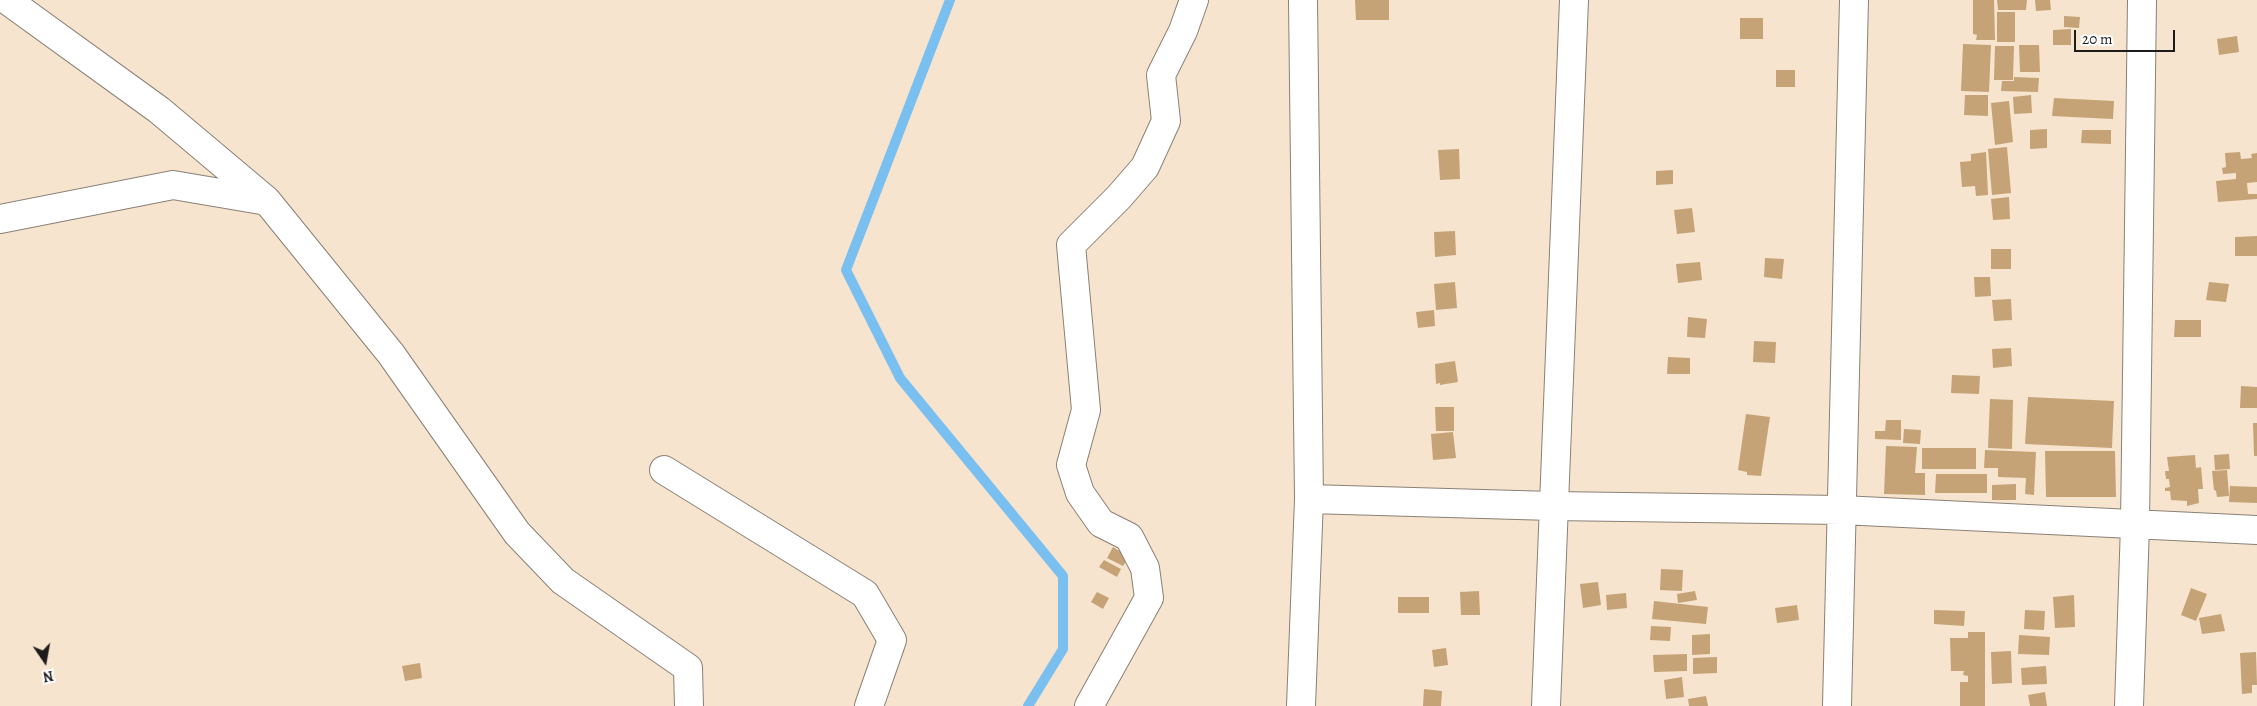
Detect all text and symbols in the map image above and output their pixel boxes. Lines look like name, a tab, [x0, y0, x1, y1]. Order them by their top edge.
scale bar	[2077, 20, 2178, 52]
text: 20 m	[2082, 29, 2113, 49]
north arrow	[20, 636, 70, 686]
text: N	[41, 666, 55, 687]

